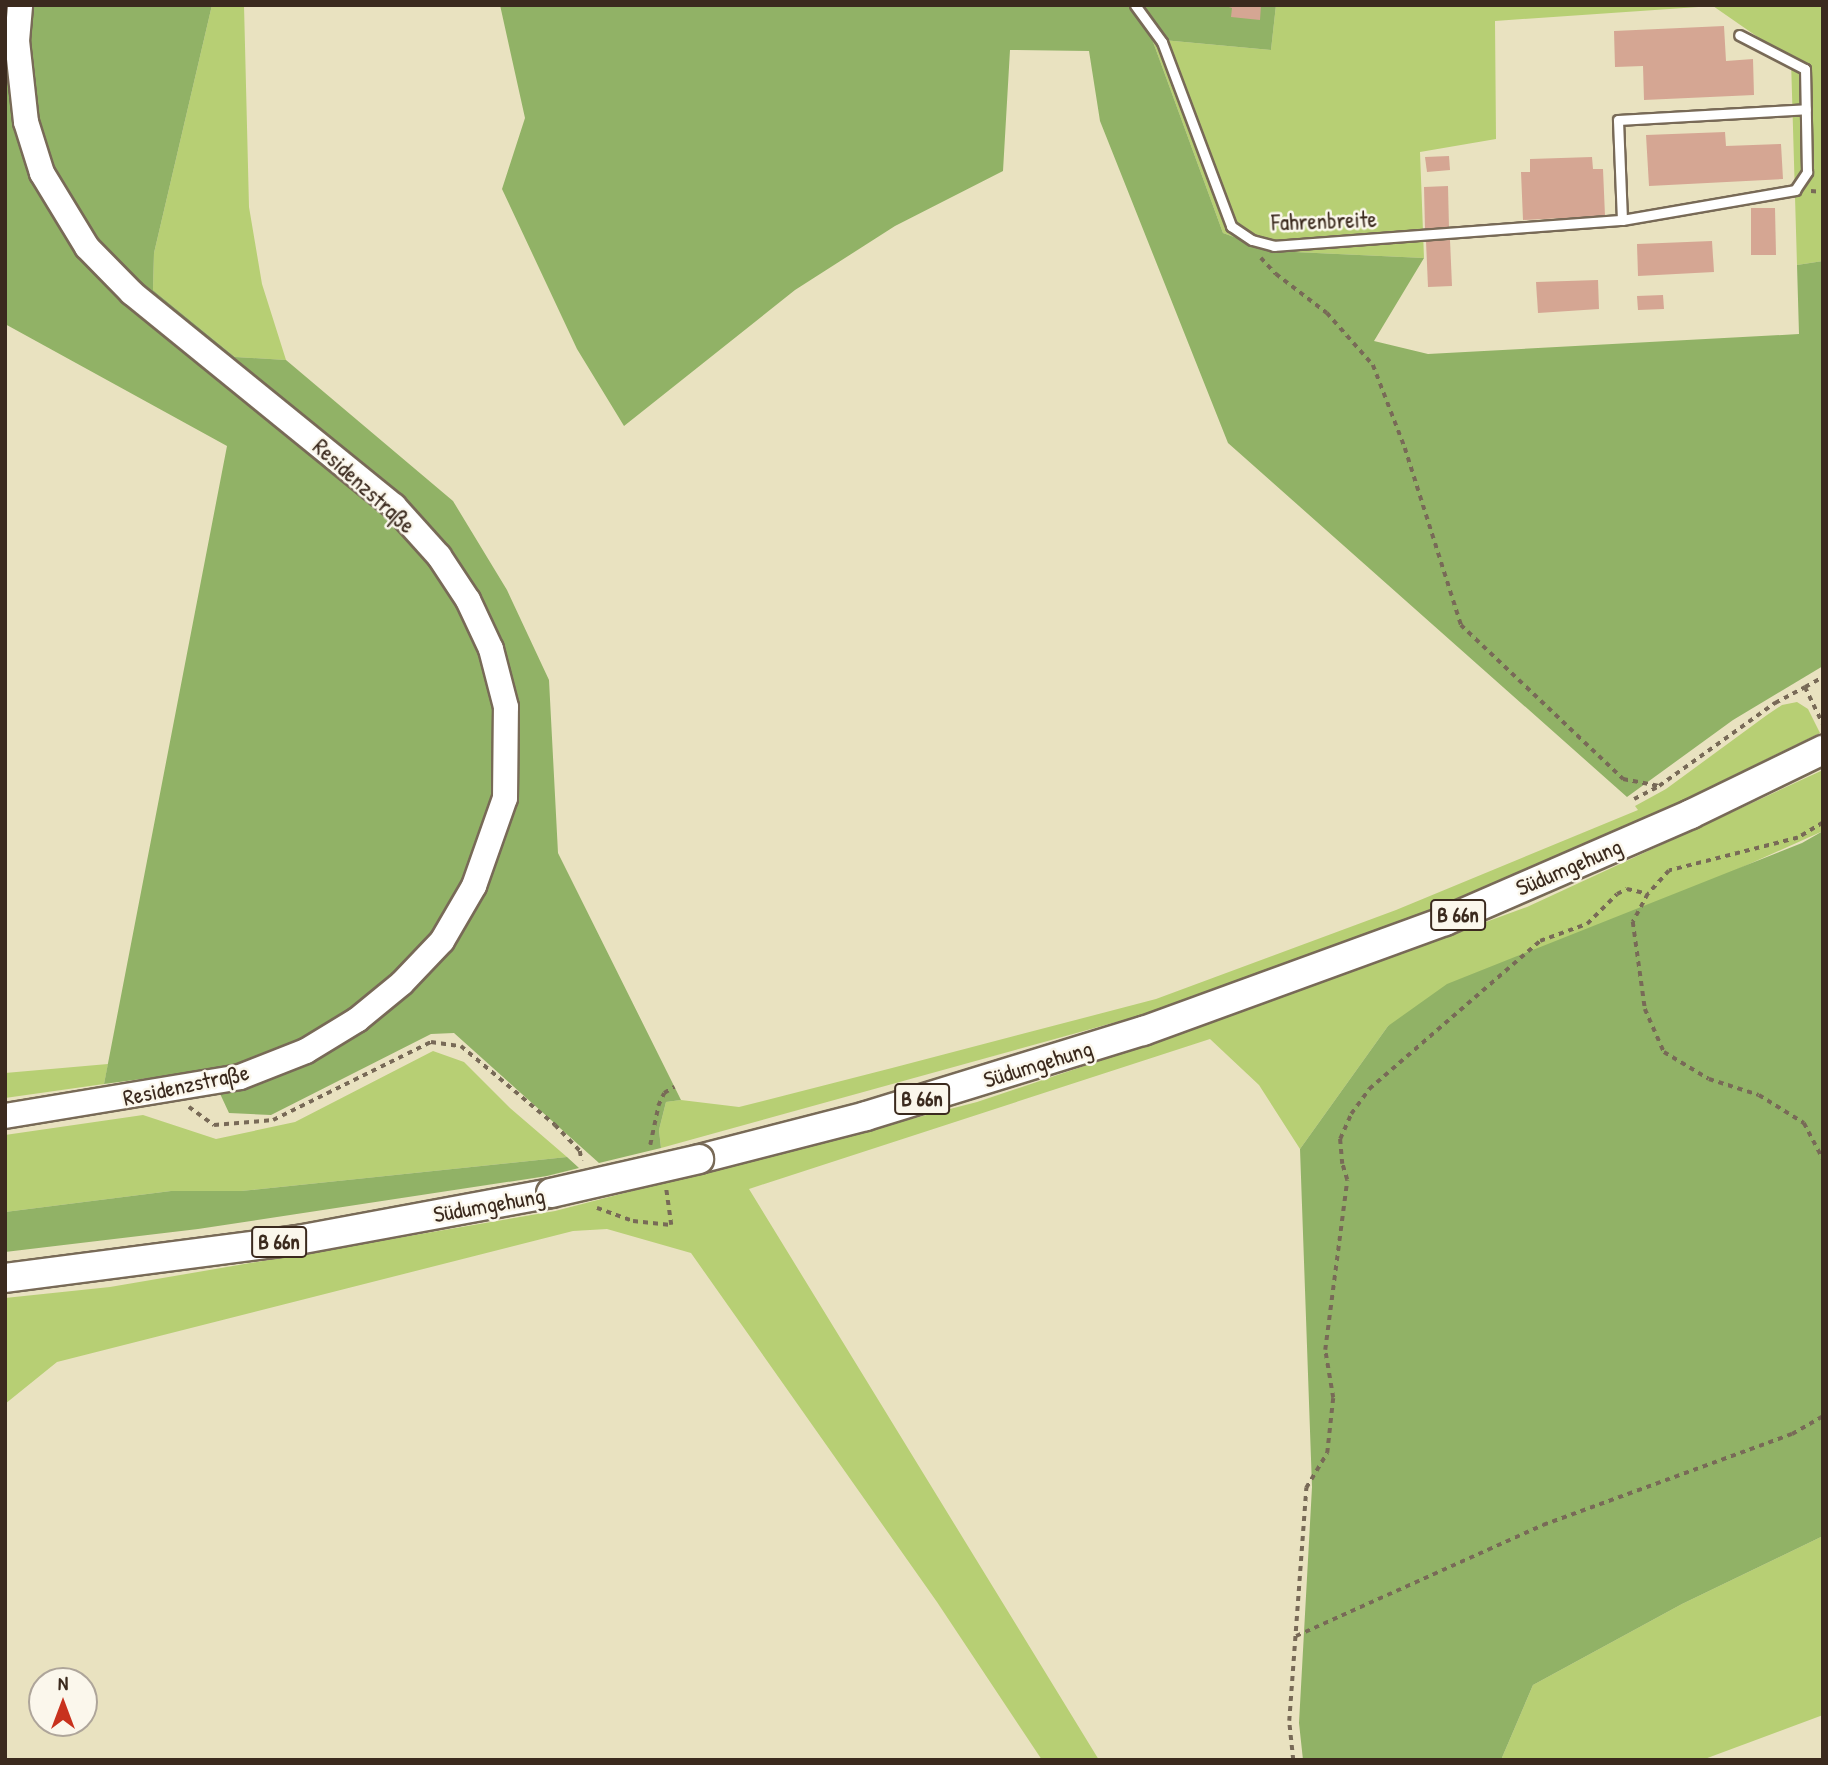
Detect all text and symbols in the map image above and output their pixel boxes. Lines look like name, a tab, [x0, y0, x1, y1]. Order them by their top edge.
street label: Fahrenbreite	[1271, 205, 1377, 237]
street label: Residenzstraße	[307, 433, 421, 539]
street label: Südumgehung	[1512, 832, 1626, 902]
road number: B 66n	[1430, 898, 1486, 932]
street label: Südumgehung	[980, 1034, 1096, 1094]
street label: Residenzstraße	[121, 1058, 251, 1112]
road number: B 66n	[894, 1082, 950, 1116]
street label: Südumgehung	[431, 1182, 547, 1228]
road number: B 66n	[251, 1224, 307, 1260]
north arrow	[28, 1667, 98, 1737]
text: N	[58, 1670, 68, 1696]

